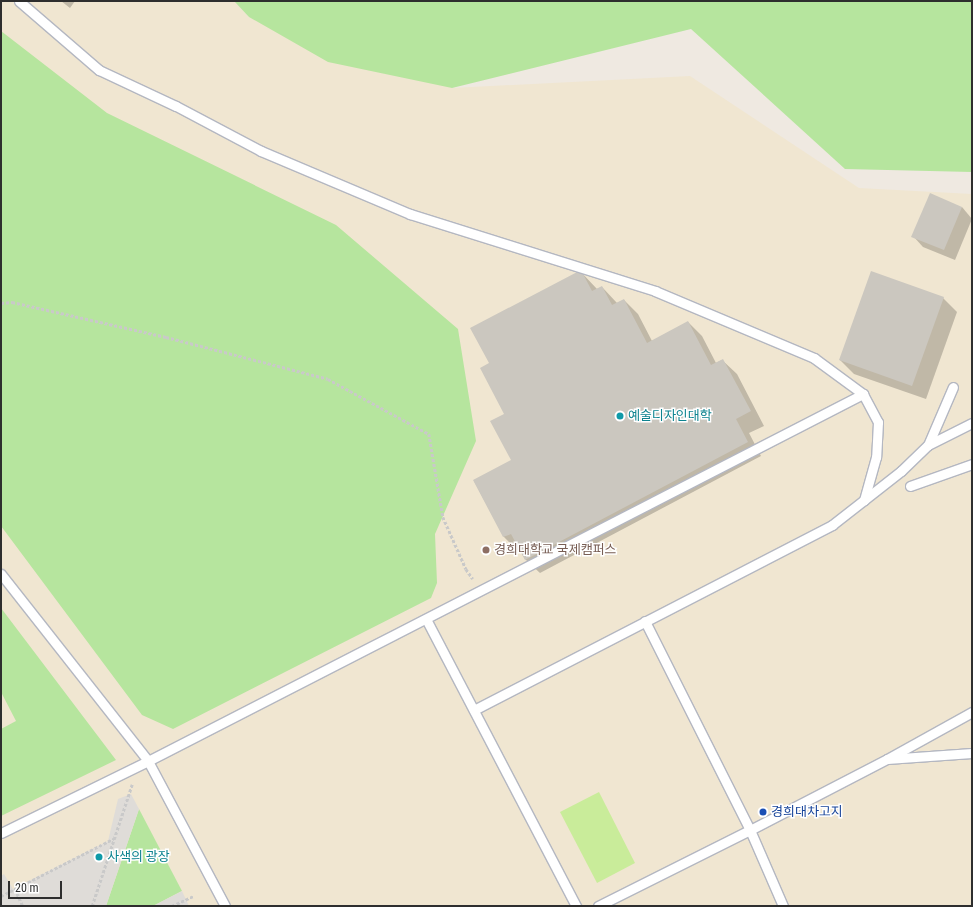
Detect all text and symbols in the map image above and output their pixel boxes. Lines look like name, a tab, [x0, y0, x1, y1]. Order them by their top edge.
place label: 예술디자인대학	[628, 408, 712, 424]
marker: 예술디자인대학	[615, 411, 625, 421]
place label: 경희대학교 국제캠퍼스	[494, 542, 617, 558]
marker: 경희대학교 국제캠퍼스	[481, 545, 491, 555]
place label: 경희대차고지	[771, 804, 843, 820]
marker: 경희대차고지	[758, 807, 768, 817]
place label: 사색의 광장	[107, 849, 170, 865]
marker: 사색의 광장	[94, 852, 104, 862]
scale bar	[10, 873, 64, 899]
text: 20 m	[15, 881, 39, 895]

